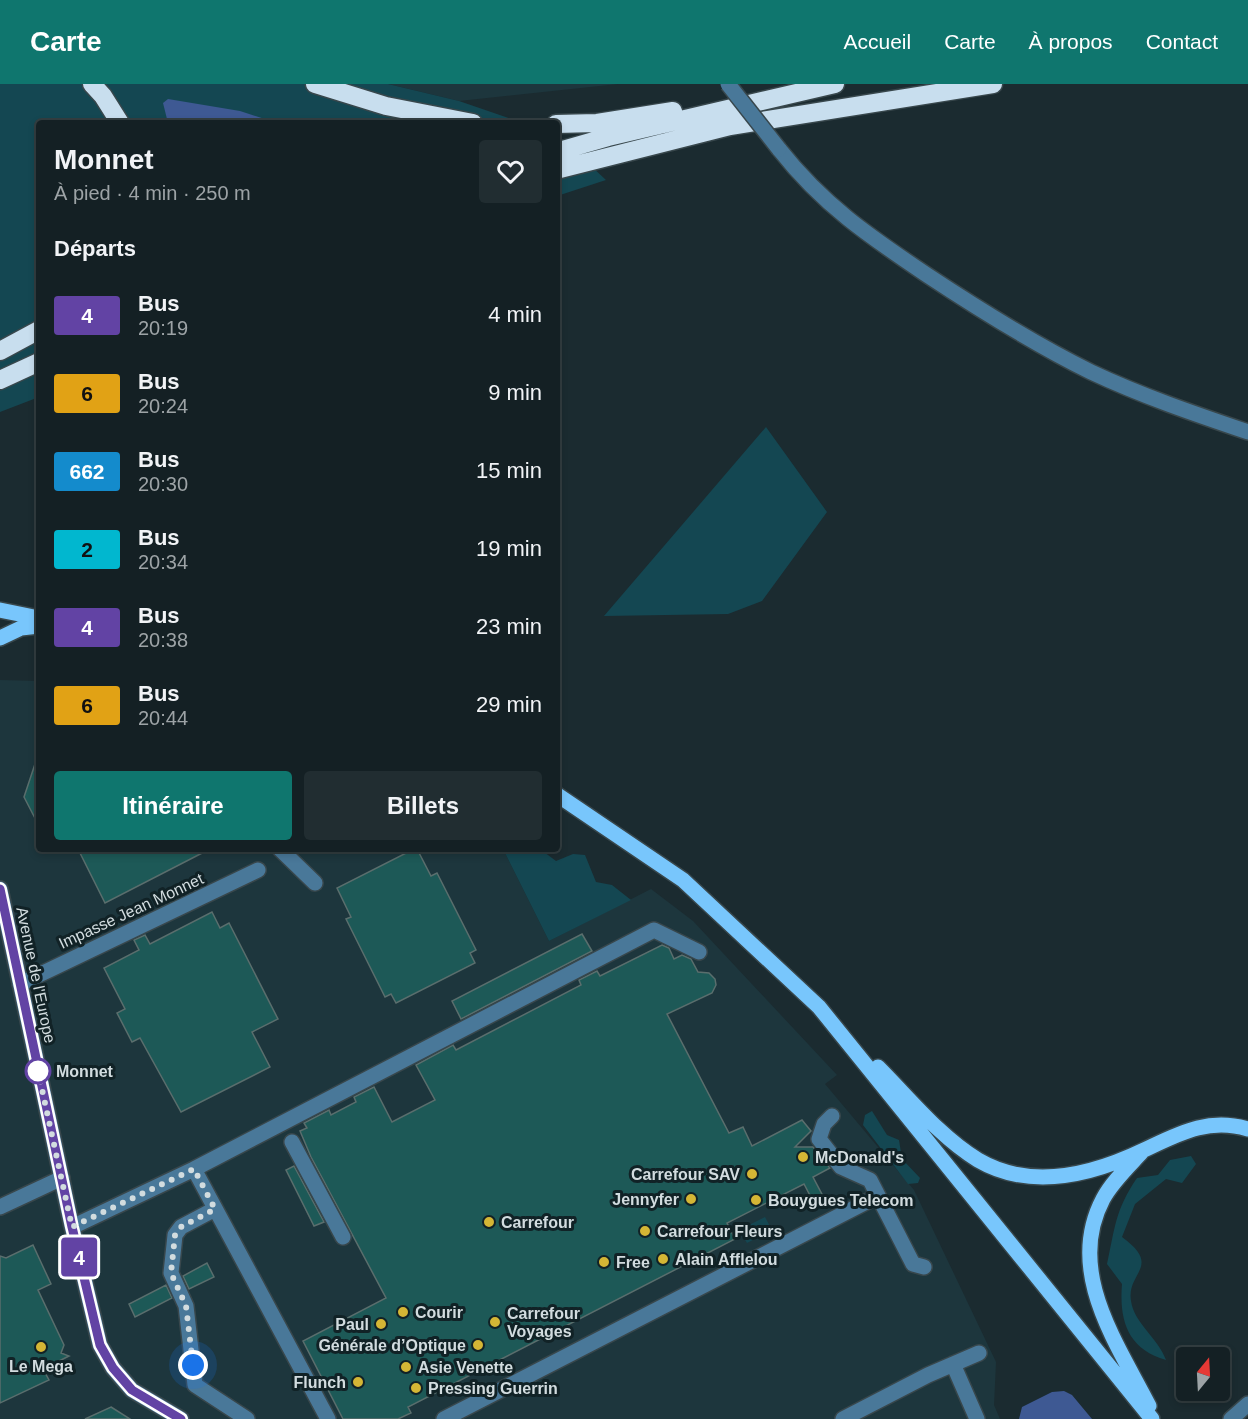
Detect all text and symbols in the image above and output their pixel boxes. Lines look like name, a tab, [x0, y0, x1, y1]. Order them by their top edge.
text: Carte	[30, 26, 102, 57]
text: Accueil	[844, 30, 911, 53]
text: Carte	[944, 30, 996, 53]
text: À propos	[1029, 30, 1113, 53]
text: Contact	[1146, 30, 1218, 53]
button: heart	[479, 140, 542, 203]
text: Monnet	[54, 144, 154, 175]
text: À pied · 4 min · 250 m	[54, 182, 251, 204]
text: Départs	[54, 236, 136, 261]
text: Bus	[138, 291, 180, 316]
text: 4 min	[488, 302, 542, 327]
text: 4	[81, 304, 93, 327]
text: 20:19	[138, 317, 188, 339]
text: Bus	[138, 369, 180, 394]
text: 9 min	[488, 380, 542, 405]
text: 6	[81, 382, 93, 405]
text: 20:24	[138, 395, 188, 417]
text: Bus	[138, 447, 180, 472]
text: 15 min	[476, 458, 542, 483]
text: 662	[69, 460, 105, 483]
text: 20:30	[138, 473, 188, 495]
text: Bus	[138, 525, 180, 550]
text: 19 min	[476, 536, 542, 561]
text: 2	[81, 538, 93, 561]
text: 20:34	[138, 551, 188, 573]
text: Bus	[138, 603, 180, 628]
text: 23 min	[476, 614, 542, 639]
text: 4	[81, 616, 93, 639]
text: 20:38	[138, 629, 188, 651]
text: Bus	[138, 681, 180, 706]
text: 29 min	[476, 692, 542, 717]
text: 6	[81, 694, 93, 717]
text: 20:44	[138, 707, 188, 729]
button: Itinéraire	[54, 771, 292, 840]
button: Billets	[304, 771, 542, 840]
street label: Impasse Jean Monnet	[56, 870, 206, 952]
street label: Avenue de l'Europe	[13, 905, 59, 1045]
marker: Monnet	[25, 1058, 51, 1084]
place label: Monnet	[56, 1063, 114, 1080]
place label: McDonald's	[815, 1149, 904, 1166]
marker: McDonald's	[796, 1150, 810, 1164]
place label: Carrefour SAV	[631, 1166, 740, 1183]
marker: Carrefour SAV	[745, 1167, 759, 1181]
place label: Jennyfer	[612, 1191, 679, 1208]
marker: Jennyfer	[684, 1192, 698, 1206]
place label: Bouygues Telecom	[768, 1192, 914, 1209]
marker: Bouygues Telecom	[749, 1193, 763, 1207]
place label: Carrefour	[501, 1214, 574, 1231]
marker: Carrefour	[482, 1215, 496, 1229]
place label: Carrefour Fleurs	[657, 1223, 782, 1240]
marker: Carrefour Fleurs	[638, 1224, 652, 1238]
line badge: 4	[60, 1238, 98, 1276]
text: 4	[73, 1246, 85, 1269]
place label: Alain Afflelou	[675, 1251, 778, 1268]
marker: Alain Afflelou	[656, 1252, 670, 1266]
place label: Free	[616, 1254, 650, 1271]
marker: Free	[597, 1255, 611, 1269]
place label: Courir	[415, 1304, 463, 1321]
marker: Courir	[396, 1305, 410, 1319]
place label: Carrefour Voyages	[507, 1305, 580, 1340]
marker: Carrefour Voyages	[488, 1315, 502, 1329]
place label: Paul	[335, 1316, 369, 1333]
marker: Paul	[374, 1317, 388, 1331]
place label: Générale d’Optique	[318, 1337, 466, 1354]
marker: Générale d’Optique	[471, 1338, 485, 1352]
marker: Le Mega	[34, 1340, 48, 1354]
north arrow	[1176, 1347, 1230, 1401]
map controls	[1176, 1347, 1230, 1401]
your location	[178, 1350, 208, 1380]
place label: Le Mega	[9, 1358, 73, 1375]
place label: Asie Venette	[418, 1359, 513, 1376]
marker: Asie Venette	[399, 1360, 413, 1374]
place label: Flunch	[294, 1374, 346, 1391]
marker: Flunch	[351, 1375, 365, 1389]
place label: Pressing Guerrin	[428, 1380, 558, 1397]
marker: Pressing Guerrin	[409, 1381, 423, 1395]

